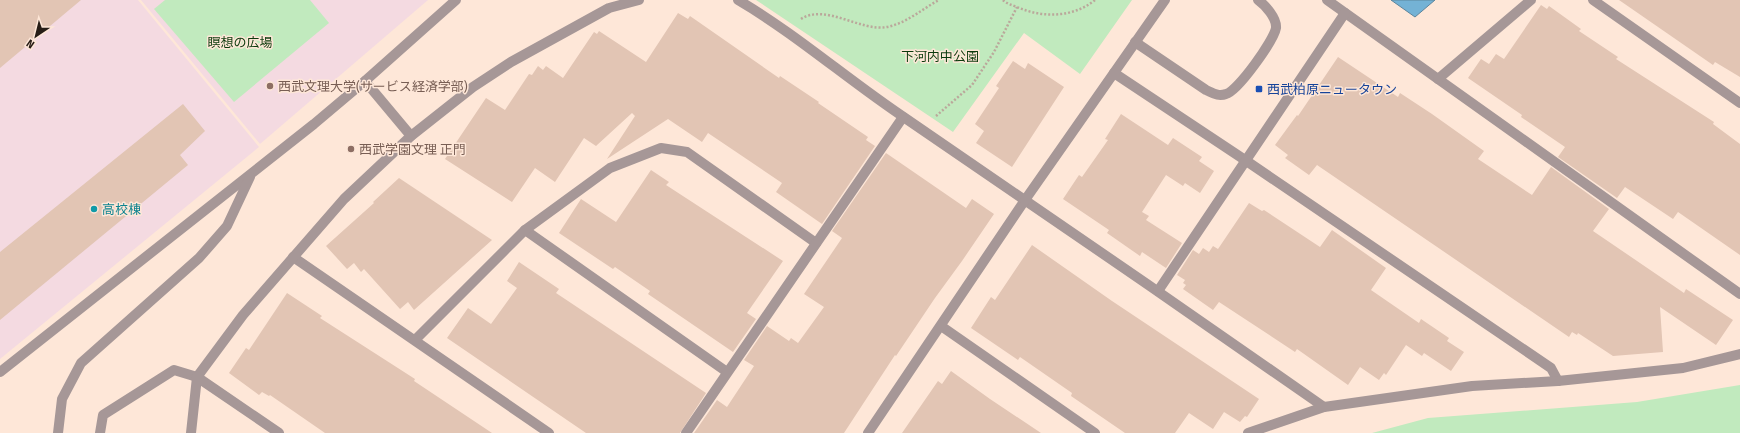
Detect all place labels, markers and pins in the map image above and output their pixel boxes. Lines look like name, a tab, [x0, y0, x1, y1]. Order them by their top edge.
place label: 西武文理大学(サービス経済学部)	[278, 79, 468, 94]
marker: 西武文理大学(サービス経済学部)	[265, 81, 275, 91]
place label: 西武柏原ニュータウン	[1267, 82, 1397, 97]
marker: 西武柏原ニュータウン	[1254, 84, 1264, 94]
place label: 西武学園文理 正門	[359, 142, 466, 157]
marker: 西武学園文理 正門	[346, 144, 356, 154]
place label: 高校棟	[102, 202, 141, 217]
marker: 高校棟	[89, 204, 99, 214]

